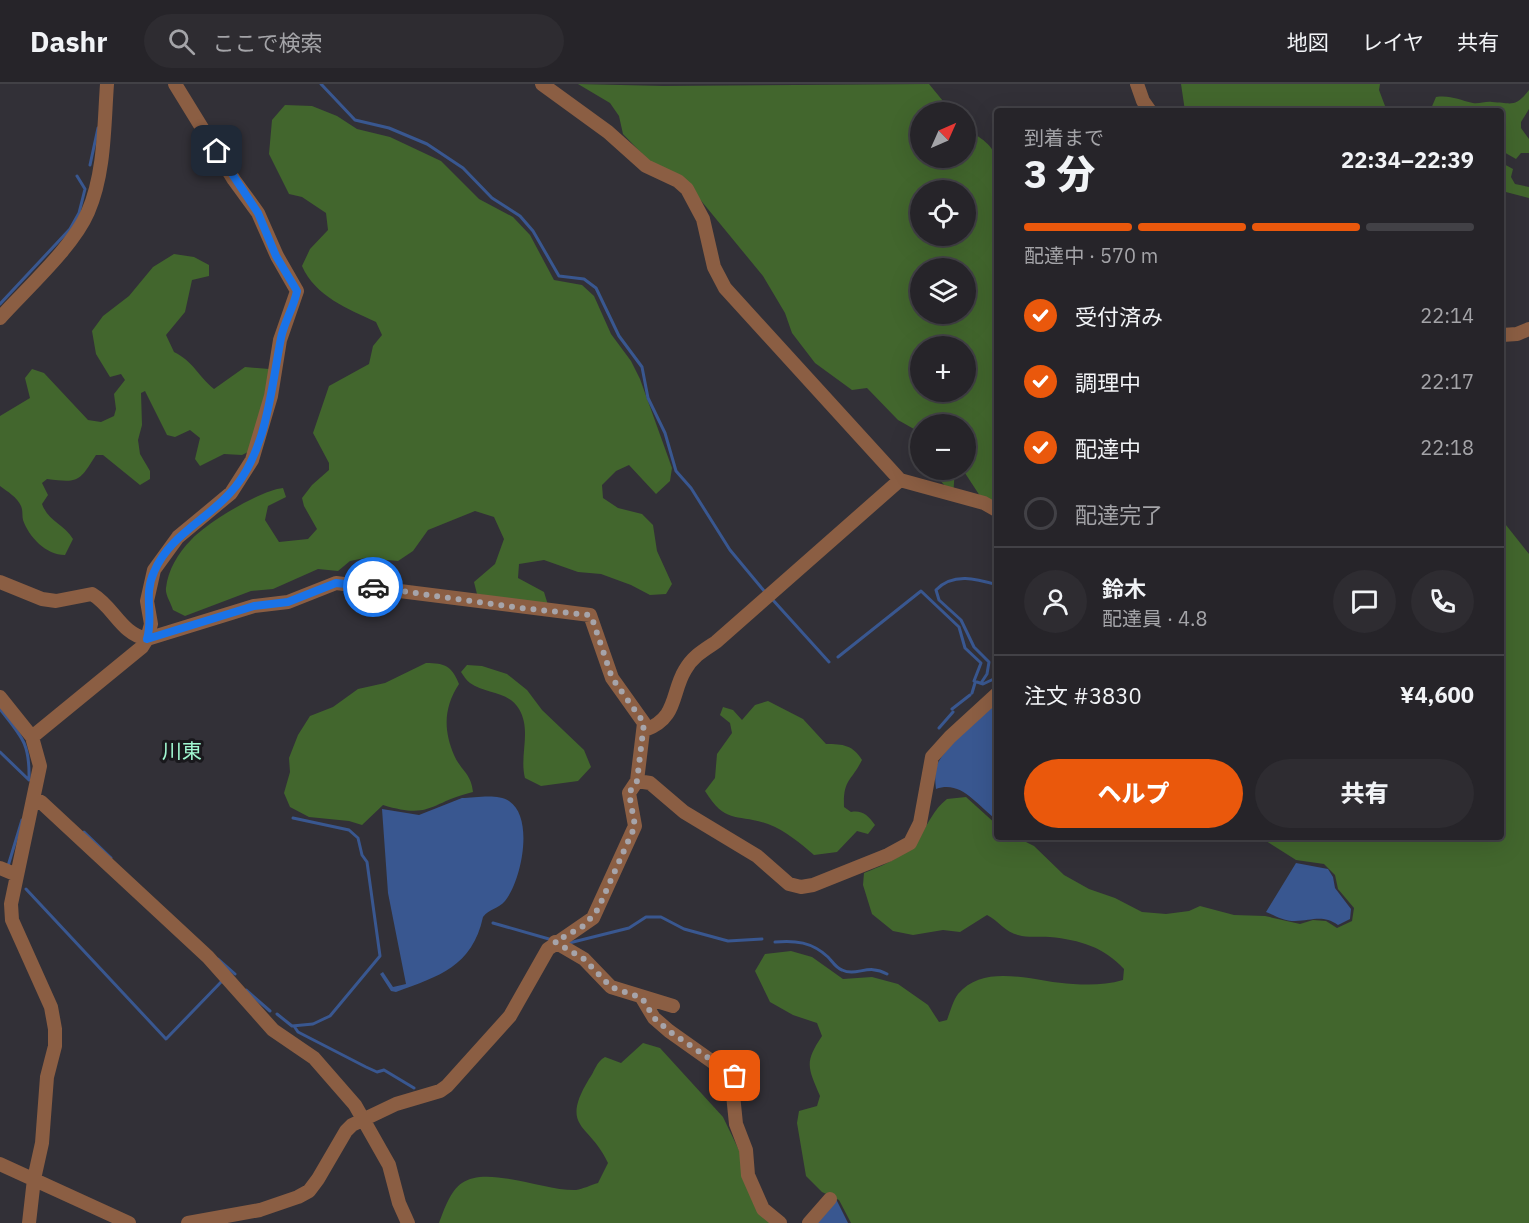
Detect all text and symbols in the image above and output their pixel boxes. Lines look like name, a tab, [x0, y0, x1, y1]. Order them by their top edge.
search box	[144, 14, 564, 68]
text: Dashr	[30, 23, 108, 60]
icon: search	[165, 25, 198, 58]
text: ここで検索	[213, 28, 323, 57]
text: 地図	[1287, 28, 1329, 56]
text: レイヤ	[1362, 28, 1424, 56]
text: 共有	[1457, 28, 1499, 56]
north arrow	[910, 102, 976, 168]
map controls	[910, 102, 976, 480]
text: 到着まで	[1024, 124, 1104, 151]
pin	[191, 125, 242, 176]
icon: home	[200, 134, 233, 167]
text: 22:34–22:39	[1341, 145, 1474, 174]
text: 3 分	[1024, 148, 1096, 199]
button: locate	[910, 180, 976, 246]
text: 配達中 · 570 m	[1024, 242, 1158, 269]
button: layers	[910, 258, 976, 324]
icon: check	[1024, 299, 1057, 332]
text: 受付済み	[1075, 302, 1163, 331]
text: 22:14	[1420, 302, 1474, 329]
button: +	[910, 336, 976, 402]
icon: check	[1024, 365, 1057, 398]
text: 調理中	[1075, 368, 1141, 397]
text: 22:17	[1420, 368, 1474, 395]
button: −	[910, 414, 976, 480]
icon: check	[1024, 431, 1057, 464]
text: 配達中	[1075, 434, 1141, 463]
text: 22:18	[1420, 434, 1474, 461]
text: 配達完了	[1075, 500, 1163, 529]
courier	[343, 557, 403, 617]
button: person	[1024, 570, 1087, 633]
button: chat	[1333, 570, 1396, 633]
button: phone	[1411, 570, 1474, 633]
icon: car	[357, 571, 390, 604]
text: 鈴木	[1102, 574, 1146, 603]
text: 配達員 · 4.8	[1102, 605, 1207, 632]
text: ¥4,600	[1400, 680, 1474, 709]
text: 注文 #3830	[1024, 681, 1142, 710]
district label: 川東	[162, 737, 202, 764]
button: ヘルプ	[1024, 759, 1243, 828]
button: 共有	[1255, 759, 1474, 828]
pin	[709, 1050, 760, 1101]
icon: bag	[718, 1059, 751, 1092]

